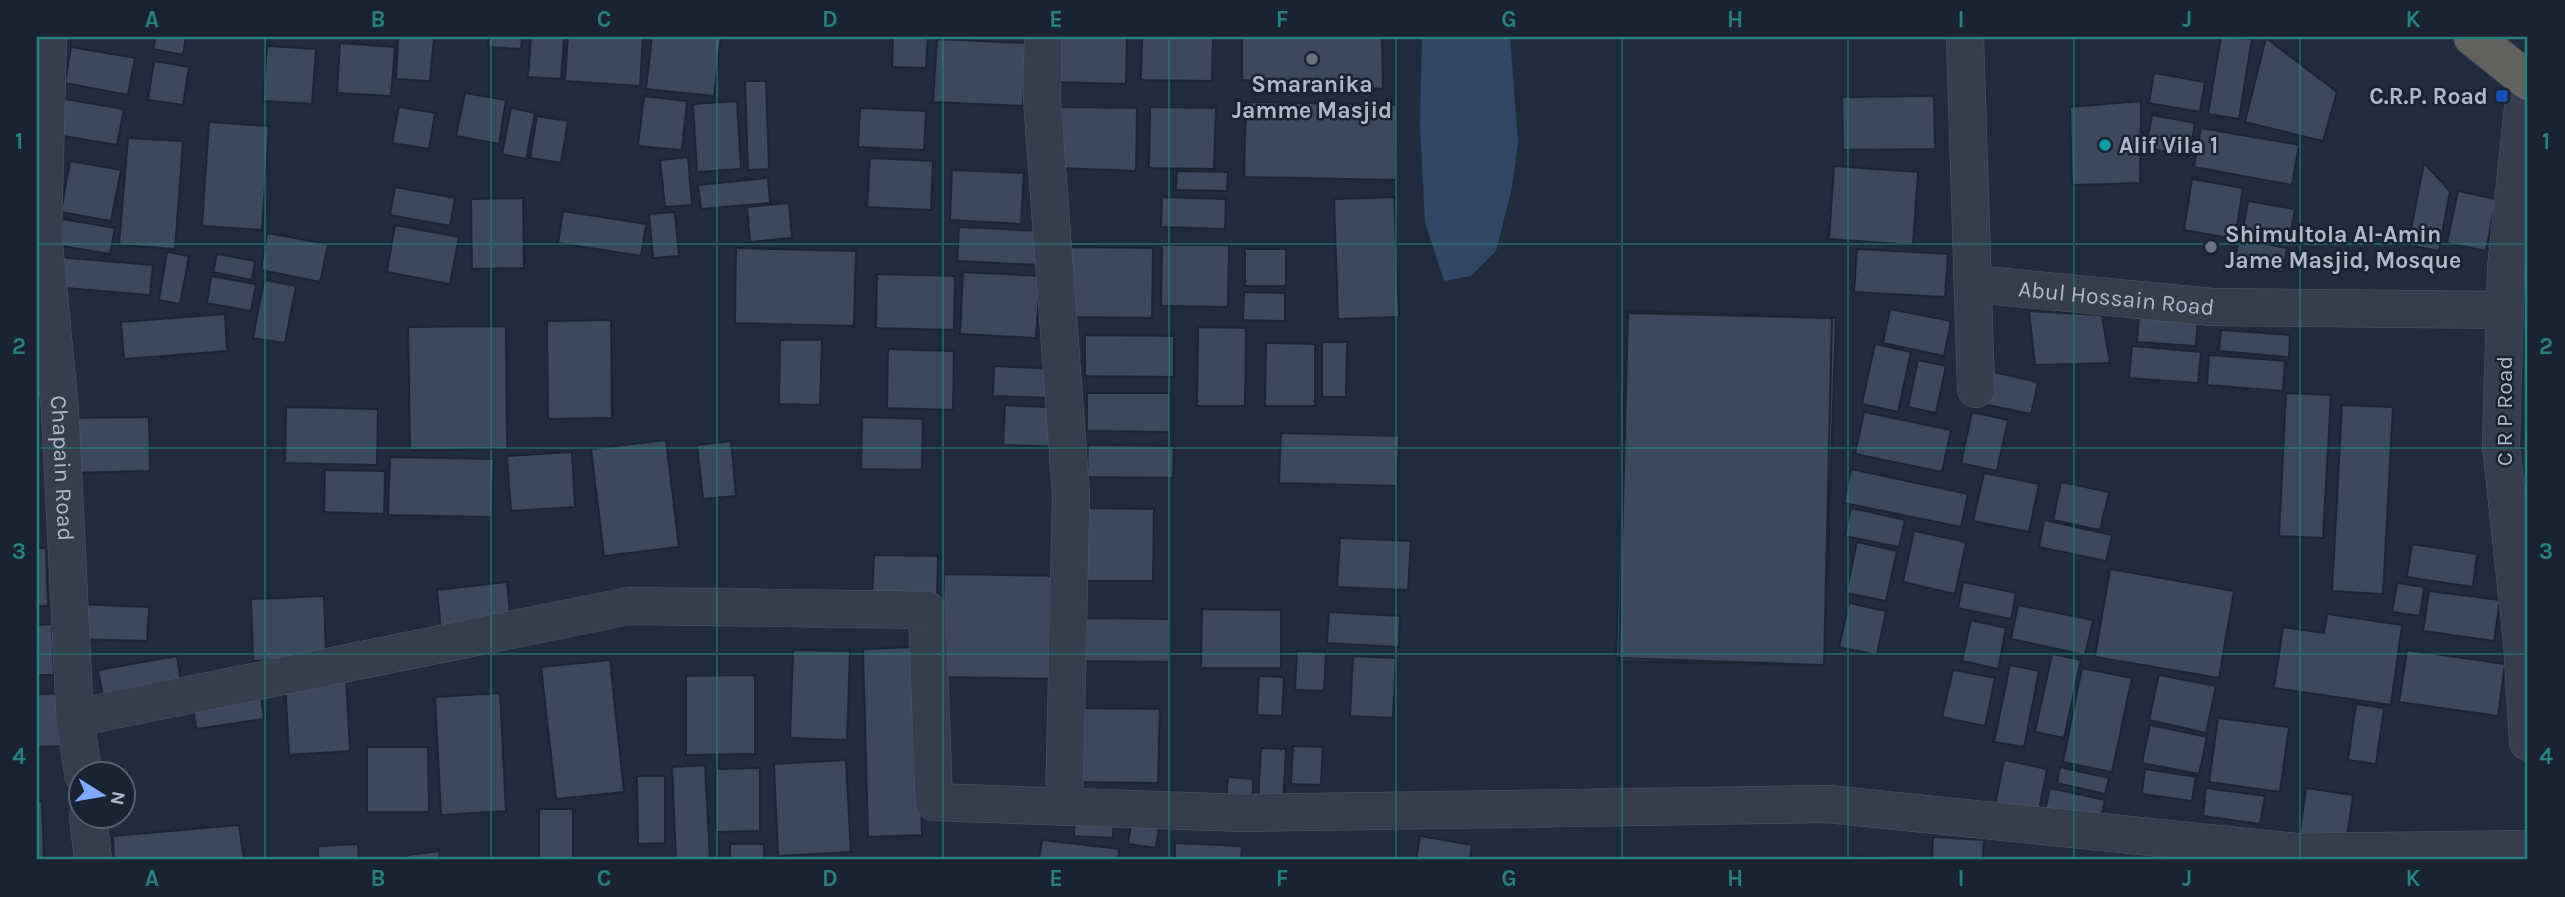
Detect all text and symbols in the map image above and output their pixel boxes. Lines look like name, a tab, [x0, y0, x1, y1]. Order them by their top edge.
text: A	[145, 6, 159, 33]
text: B	[371, 6, 385, 33]
text: C	[597, 6, 611, 33]
text: D	[822, 6, 838, 33]
text: E	[1049, 6, 1063, 33]
text: F	[1276, 6, 1288, 33]
text: G	[1501, 6, 1517, 33]
text: H	[1727, 6, 1743, 33]
text: I	[1957, 6, 1965, 33]
text: J	[2182, 6, 2192, 33]
text: K	[2405, 6, 2421, 33]
marker: Smaranika Jamme Masjid	[1304, 51, 1320, 67]
place label: Smaranika Jamme Masjid	[1232, 71, 1392, 124]
place label: C.R.P. Road	[2369, 83, 2488, 110]
marker: C.R.P. Road	[2494, 88, 2510, 104]
text: 1	[15, 128, 23, 155]
text: 1	[2542, 128, 2550, 155]
place label: Alif Vila 1	[2119, 132, 2218, 159]
marker: Alif Vila 1	[2097, 137, 2113, 153]
place label: Shimultola Al-Amin Jame Masjid, Mosque	[2225, 221, 2461, 274]
marker: Shimultola Al-Amin Jame Masjid, Mosque	[2203, 239, 2219, 255]
street label: Abul Hossain Road	[2017, 275, 2216, 321]
text: 2	[12, 333, 26, 360]
text: 2	[2539, 333, 2553, 360]
street label: C R P Road	[2491, 356, 2518, 466]
street label: Chapain Road	[45, 394, 80, 542]
text: 3	[12, 538, 26, 565]
text: 3	[2539, 538, 2553, 565]
text: 4	[12, 743, 26, 770]
text: 4	[2539, 743, 2553, 770]
north arrow	[66, 760, 136, 830]
text: N	[106, 789, 130, 807]
text: A	[145, 865, 159, 892]
text: B	[371, 865, 385, 892]
text: C	[597, 865, 611, 892]
text: D	[822, 865, 838, 892]
text: E	[1049, 865, 1063, 892]
text: F	[1276, 865, 1288, 892]
text: G	[1501, 865, 1517, 892]
text: H	[1727, 865, 1743, 892]
text: I	[1957, 865, 1965, 892]
text: J	[2182, 865, 2192, 892]
text: K	[2405, 865, 2421, 892]

